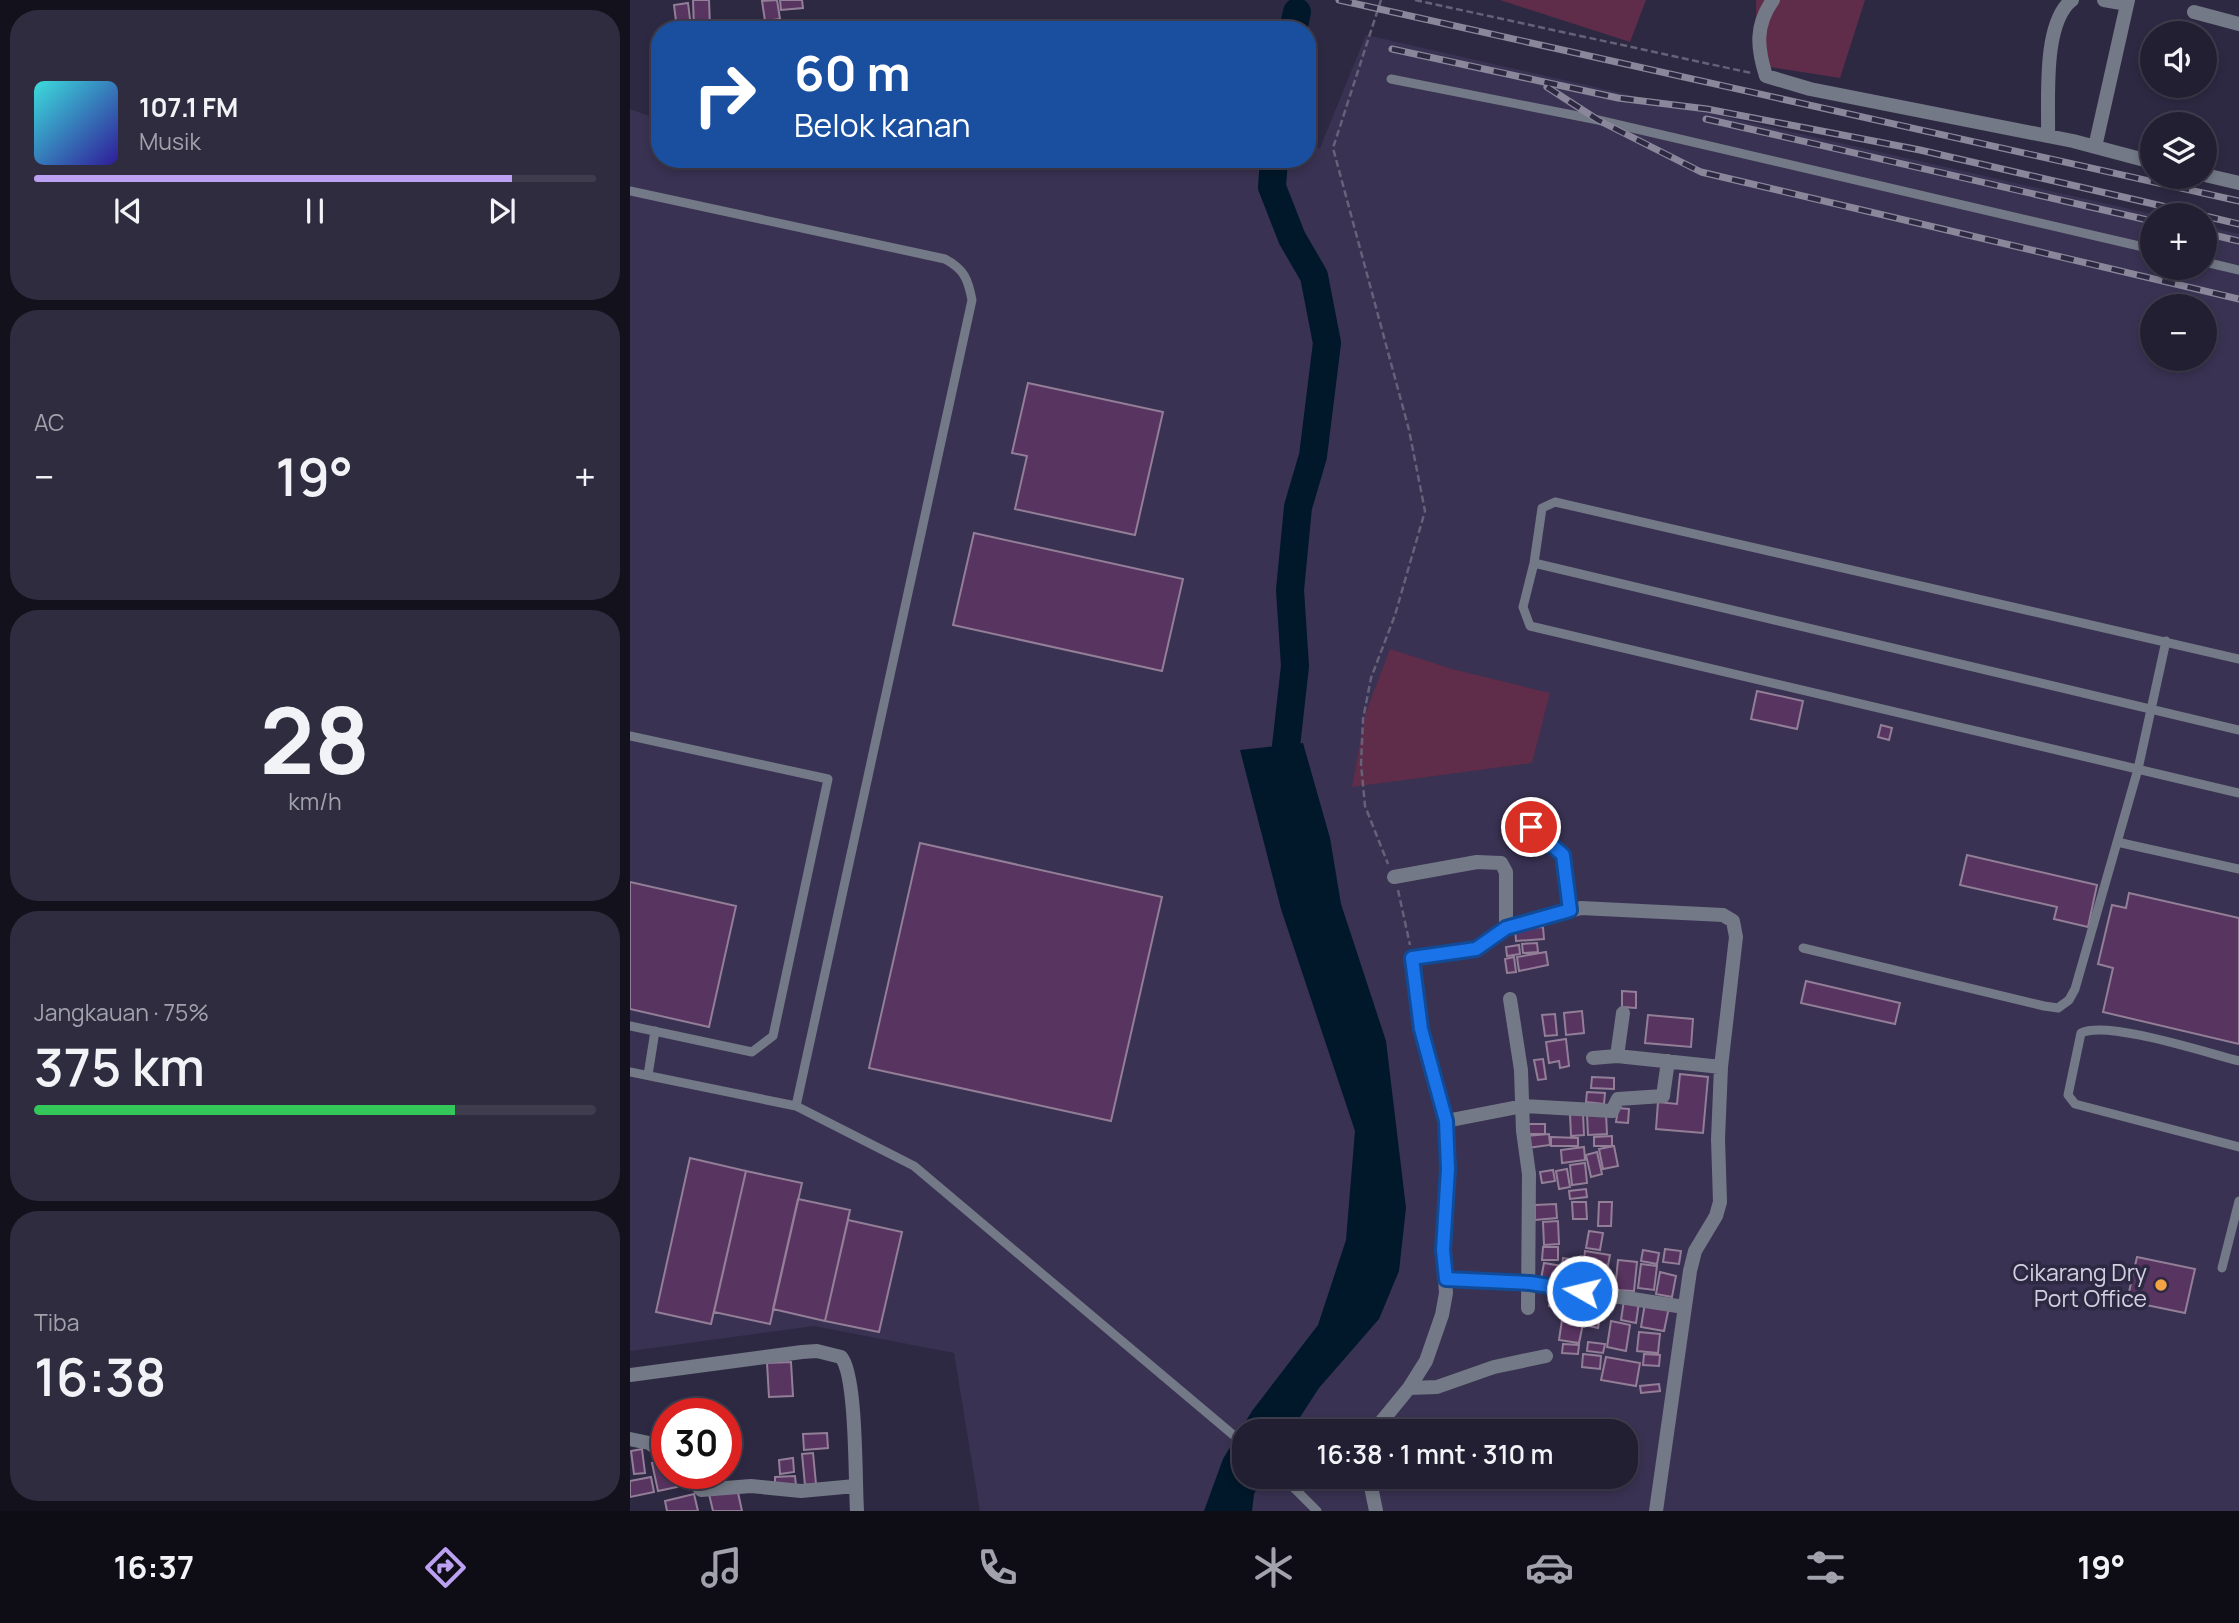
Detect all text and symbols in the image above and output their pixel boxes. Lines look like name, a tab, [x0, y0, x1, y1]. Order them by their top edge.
map controls	[2140, 21, 2217, 371]
button: sound	[2140, 21, 2217, 98]
text: 60 m	[794, 39, 911, 106]
icon: right	[679, 49, 770, 140]
text: 107.1 FM	[139, 89, 238, 125]
text: Belok kanan	[794, 103, 970, 147]
button: layers	[2140, 112, 2217, 189]
text: Musik	[139, 125, 201, 157]
icon: previous	[109, 192, 147, 230]
icon: pause	[296, 192, 334, 230]
icon: next	[483, 192, 521, 230]
button: +	[2140, 203, 2217, 280]
button: −	[2140, 294, 2217, 371]
text: AC	[34, 406, 65, 438]
text: 19°	[275, 441, 353, 512]
text: −	[34, 450, 55, 502]
text: +	[574, 450, 596, 502]
text: 28	[260, 677, 370, 801]
text: km/h	[288, 785, 342, 817]
pin	[1501, 797, 1561, 857]
icon: arrive	[1512, 808, 1550, 846]
text: Jangkauan · 75%	[34, 996, 209, 1028]
text: 375 km	[34, 1031, 205, 1102]
position arrow	[1545, 1254, 1619, 1328]
place label: Cikarang Dry Port Office	[2013, 1256, 2147, 1314]
marker: Cikarang Dry Port Office	[2153, 1277, 2169, 1293]
text: Tiba	[34, 1306, 79, 1338]
text: 16:38	[34, 1341, 166, 1412]
speed limit sign: 30	[651, 1398, 742, 1489]
text: 16:38 · 1 mnt · 310 m	[1317, 1436, 1553, 1472]
icon: directions	[421, 1543, 470, 1592]
icon: music	[697, 1543, 746, 1592]
icon: phone	[973, 1543, 1022, 1592]
icon: climate	[1249, 1543, 1298, 1592]
icon: car	[1525, 1543, 1574, 1592]
icon: filters	[1801, 1543, 1850, 1592]
text: 16:37	[114, 1545, 194, 1589]
text: 19°	[2077, 1545, 2125, 1589]

